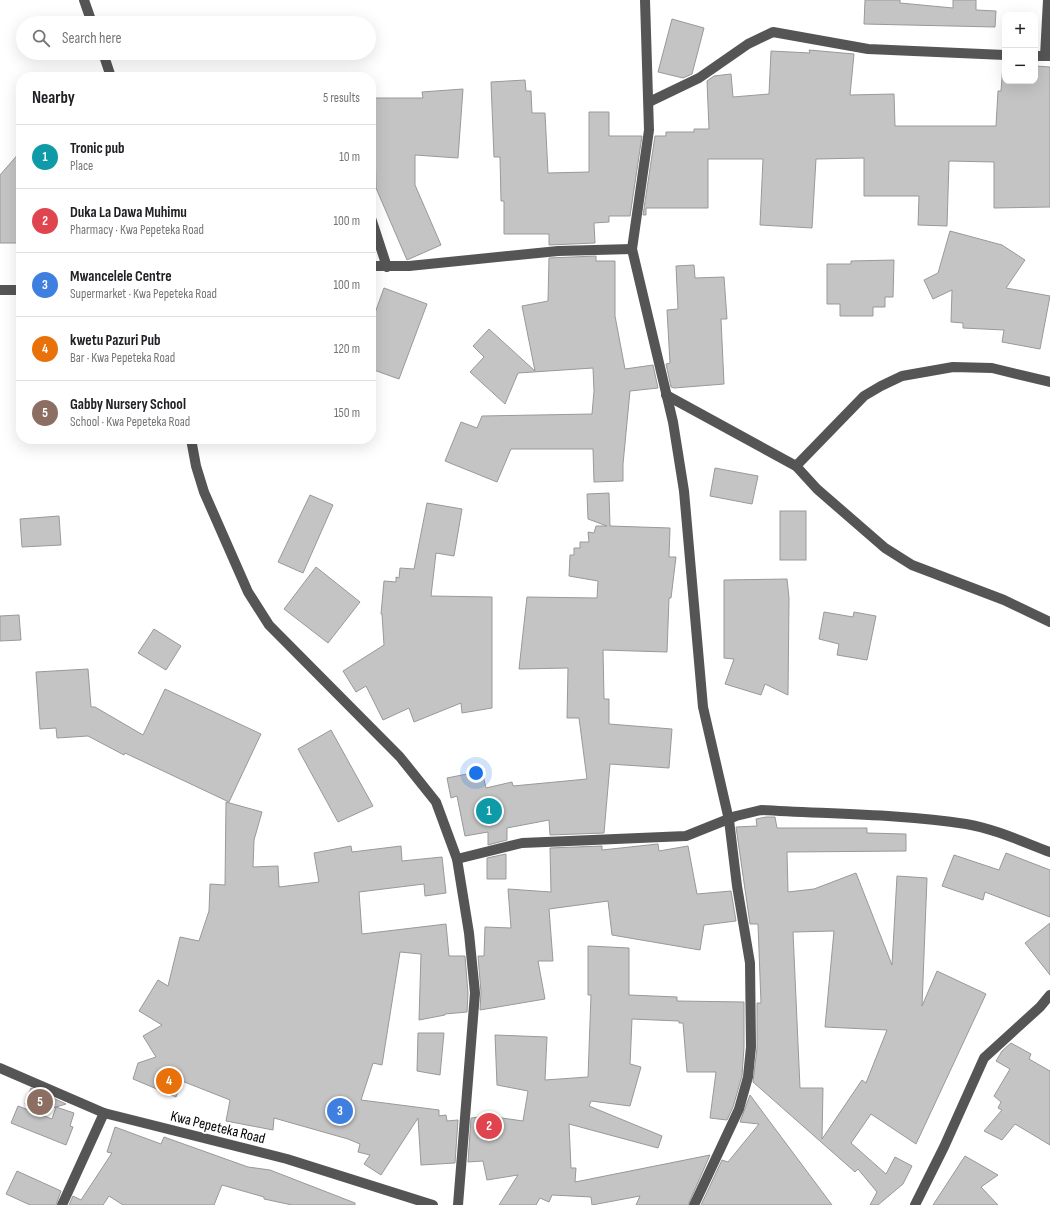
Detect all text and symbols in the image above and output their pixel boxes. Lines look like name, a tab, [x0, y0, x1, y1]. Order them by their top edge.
map controls	[1002, 12, 1038, 84]
button: +	[1002, 12, 1038, 48]
search box	[16, 16, 376, 60]
icon: search	[30, 27, 52, 49]
text: Search here	[62, 29, 122, 48]
button: −	[1002, 48, 1038, 84]
text: Nearby	[32, 88, 75, 108]
text: 5 results	[323, 90, 360, 106]
text: Tronic pub	[70, 139, 125, 158]
text: 1	[42, 149, 48, 165]
text: 10 m	[339, 149, 360, 165]
text: Place	[70, 158, 93, 174]
text: Duka La Dawa Muhimu	[70, 203, 187, 222]
text: 2	[42, 213, 48, 229]
text: 100 m	[333, 213, 360, 229]
text: Pharmacy · Kwa Pepeteka Road	[70, 222, 204, 238]
text: Mwancelele Centre	[70, 267, 172, 286]
text: 3	[42, 277, 48, 293]
text: 100 m	[333, 277, 360, 293]
text: Supermarket · Kwa Pepeteka Road	[70, 286, 217, 302]
text: kwetu Pazuri Pub	[70, 331, 161, 350]
text: 4	[42, 341, 48, 357]
text: 120 m	[334, 341, 360, 357]
text: Bar · Kwa Pepeteka Road	[70, 350, 175, 366]
text: Gabby Nursery School	[70, 395, 186, 414]
text: 5	[42, 405, 48, 421]
text: 150 m	[334, 405, 360, 421]
text: School · Kwa Pepeteka Road	[70, 414, 190, 430]
your location	[466, 763, 486, 783]
pin: 1	[476, 796, 502, 826]
pin: 4	[156, 1066, 182, 1096]
pin: 5	[27, 1087, 53, 1117]
pin: 3	[327, 1096, 353, 1126]
street label: Kwa Pepeteka Road	[169, 1107, 267, 1148]
pin: 2	[476, 1111, 502, 1141]

